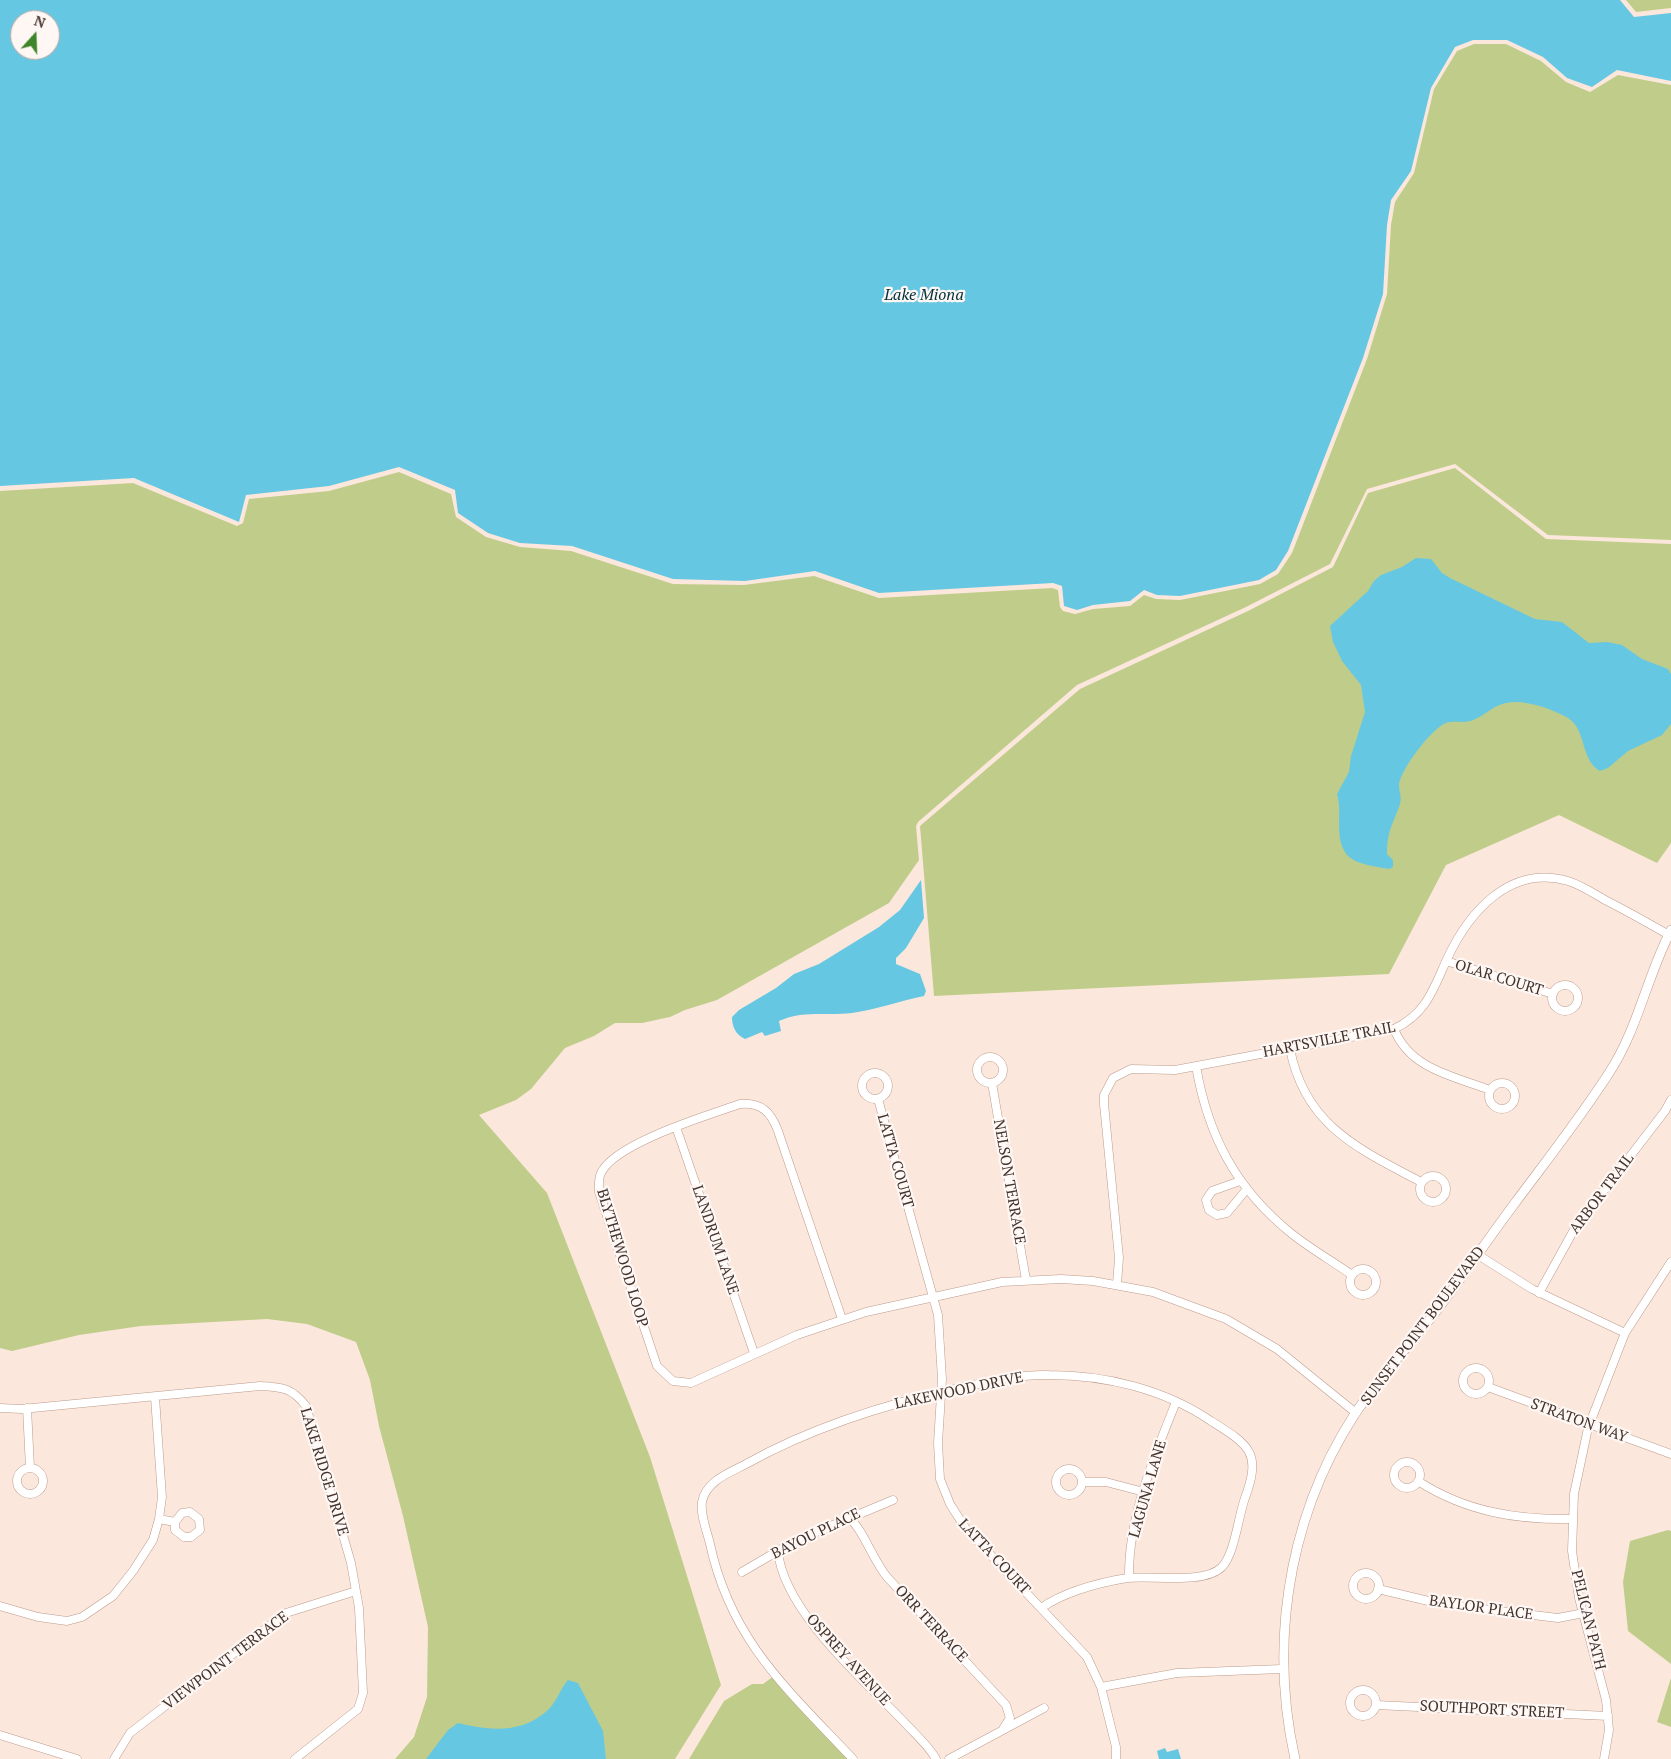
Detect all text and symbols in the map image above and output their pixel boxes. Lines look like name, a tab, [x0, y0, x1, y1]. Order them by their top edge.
north arrow	[10, 10, 60, 60]
text: N	[32, 11, 48, 32]
water label: Lake Miona	[884, 285, 964, 305]
street label: OLAR COURT	[1453, 956, 1545, 1000]
street label: HARTSVILLE TRAIL	[1261, 1018, 1397, 1062]
street label: LATTA COURT	[873, 1112, 917, 1210]
street label: NELSON TERRACE	[989, 1118, 1029, 1246]
street label: ARBOR TRAIL	[1566, 1150, 1638, 1238]
street label: LANDRUM LANE	[688, 1183, 742, 1297]
street label: BLYTHEWOOD LOOP	[592, 1187, 652, 1329]
street label: SUNSET POINT BOULEVARD	[1357, 1243, 1489, 1409]
street label: LAKEWOOD DRIVE	[893, 1369, 1025, 1413]
street label: STRATON WAY	[1528, 1395, 1630, 1447]
street label: LAKE RIDGE DRIVE	[296, 1406, 352, 1538]
street label: LAGUNA LANE	[1125, 1438, 1171, 1540]
street label: BAYOU PLACE	[768, 1505, 864, 1563]
street label: LATTA COURT	[954, 1515, 1034, 1599]
street label: PELICAN PATH	[1567, 1568, 1609, 1672]
street label: ORR TERRACE	[891, 1582, 971, 1666]
street label: BAYLOR PLACE	[1428, 1592, 1534, 1624]
street label: VIEWPOINT TERRACE	[160, 1608, 292, 1714]
street label: OSPREY AVENUE	[802, 1610, 894, 1710]
street label: SOUTHPORT STREET	[1419, 1697, 1565, 1723]

